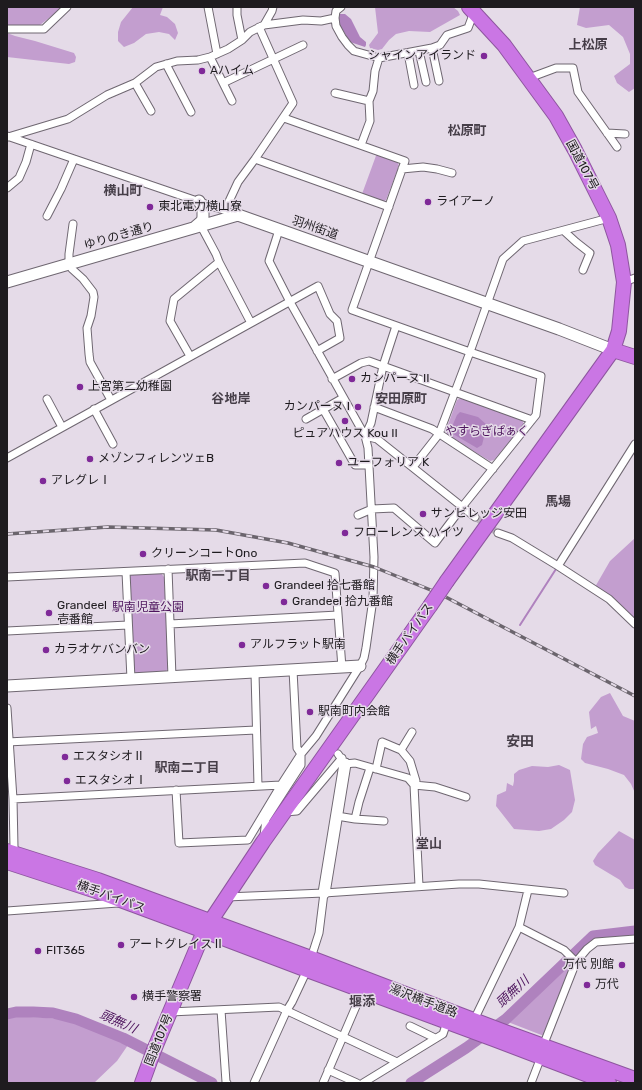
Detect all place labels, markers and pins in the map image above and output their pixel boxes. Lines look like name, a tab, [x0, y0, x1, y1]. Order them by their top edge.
place label: シャインアイランド	[368, 49, 476, 63]
marker: シャインアイランド	[479, 51, 489, 61]
place label: Aハイム	[210, 64, 254, 78]
marker: Aハイム	[197, 66, 207, 76]
place label: ライアーノ	[436, 195, 495, 209]
marker: ライアーノ	[423, 197, 433, 207]
place label: 東北電力横山寮	[158, 200, 242, 214]
marker: 東北電力横山寮	[145, 202, 155, 212]
place label: カンパーヌ II	[360, 372, 429, 386]
marker: カンパーヌ II	[347, 374, 357, 384]
place label: 上宮第二幼稚園	[88, 380, 172, 394]
marker: 上宮第二幼稚園	[75, 382, 85, 392]
place label: カンパーヌ I	[284, 400, 350, 414]
marker: カンパーヌ I	[353, 402, 363, 412]
marker: ピュアハウス Kou II	[340, 416, 350, 426]
place label: ピュアハウス Kou II	[292, 427, 398, 441]
place label: メゾンフィレンツェB	[98, 452, 214, 466]
marker: メゾンフィレンツェB	[85, 454, 95, 464]
place label: ユーフォリア K	[347, 456, 429, 470]
marker: ユーフォリア K	[334, 458, 344, 468]
place label: アレグレⅠ	[51, 474, 111, 488]
marker: アレグレⅠ	[38, 476, 48, 486]
place label: サンビレッジ安田	[431, 507, 527, 521]
marker: サンビレッジ安田	[418, 509, 428, 519]
place label: フローレンス ハイツ	[353, 526, 464, 540]
marker: フローレンス ハイツ	[340, 528, 350, 538]
place label: クリーンコートOno	[151, 547, 257, 561]
marker: クリーンコートOno	[138, 549, 148, 559]
place label: Grandeel 拾七番館	[274, 579, 375, 593]
marker: Grandeel 拾七番館	[261, 581, 271, 591]
place label: Grandeel 拾九番館	[292, 595, 393, 609]
marker: Grandeel 拾九番館	[279, 597, 289, 607]
place label: Grandeel 壱番館	[57, 599, 107, 627]
marker: Grandeel 壱番館	[44, 608, 54, 618]
place label: アルフラット駅南	[250, 638, 346, 652]
marker: アルフラット駅南	[237, 640, 247, 650]
place label: カラオケバンバン	[54, 643, 150, 657]
marker: カラオケバンバン	[41, 645, 51, 655]
place label: 駅南町内会館	[318, 705, 390, 719]
marker: 駅南町内会館	[305, 707, 315, 717]
place label: エスタシオⅡ	[73, 750, 145, 764]
marker: エスタシオⅡ	[60, 752, 70, 762]
place label: エスタシオⅠ	[75, 774, 147, 788]
marker: エスタシオⅠ	[62, 776, 72, 786]
place label: アートグレイスⅡ	[129, 938, 224, 952]
marker: アートグレイスⅡ	[116, 940, 126, 950]
place label: FIT365	[46, 944, 85, 958]
marker: FIT365	[33, 946, 43, 956]
place label: 万代 別館	[563, 958, 614, 972]
marker: 万代 別館	[617, 960, 627, 970]
place label: 万代	[595, 978, 619, 992]
marker: 万代	[582, 980, 592, 990]
place label: 横手警察署	[142, 990, 202, 1004]
marker: 横手警察署	[129, 992, 139, 1002]

